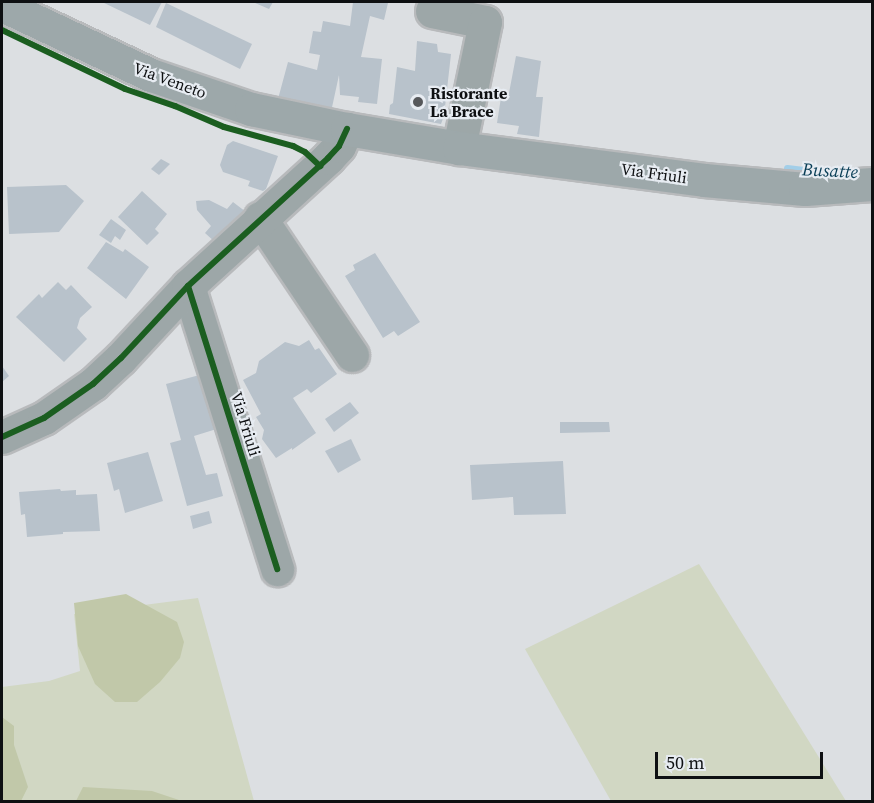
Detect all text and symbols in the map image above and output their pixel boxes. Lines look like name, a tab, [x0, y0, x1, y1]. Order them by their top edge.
street label: Via Veneto	[131, 58, 209, 102]
place label: Ristorante La Brace	[430, 83, 507, 121]
marker: Ristorante La Brace	[411, 95, 425, 109]
street label: Via Friuli	[620, 159, 688, 187]
water label: Busatte	[802, 159, 858, 183]
street label: Via Friuli	[227, 390, 265, 458]
scale bar	[658, 740, 826, 778]
text: 50 m	[666, 750, 704, 775]

